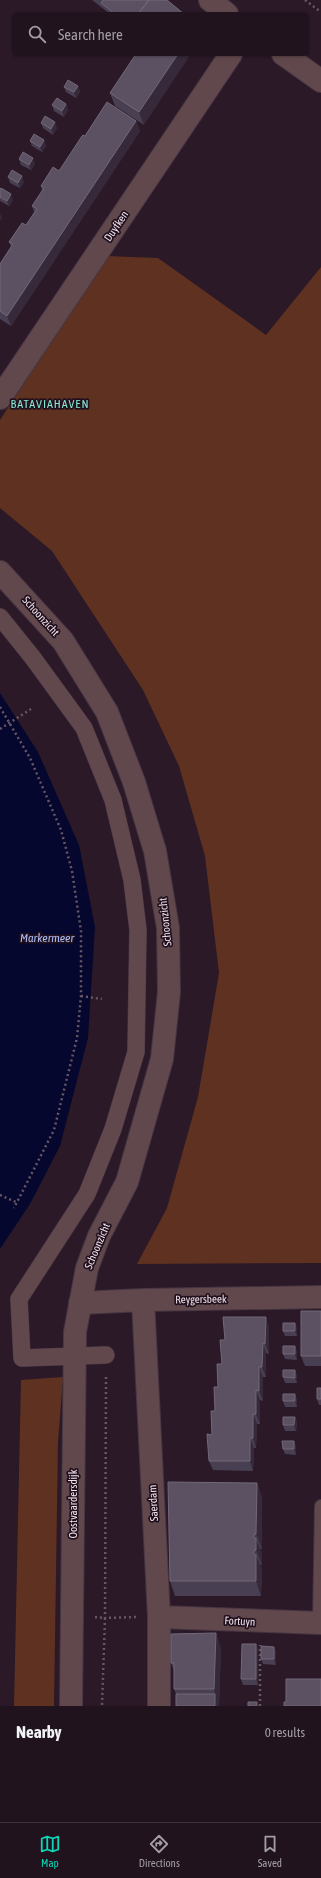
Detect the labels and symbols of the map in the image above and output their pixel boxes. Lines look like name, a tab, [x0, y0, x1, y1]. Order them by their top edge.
street label: Duyfken	[102, 209, 130, 243]
district label: BATAVIAHAVEN	[10, 397, 90, 411]
street label: Schoonzicht	[20, 594, 62, 638]
street label: Schoonzicht	[156, 897, 174, 947]
water label: Markermeer	[20, 931, 74, 945]
street label: Schoonzicht	[82, 1221, 112, 1271]
street label: Reygersbeek	[175, 1293, 227, 1305]
street label: Oostvaardersdijk	[67, 1469, 79, 1539]
street label: Saerdam	[146, 1485, 160, 1521]
street label: Fortuyn	[224, 1614, 256, 1628]

